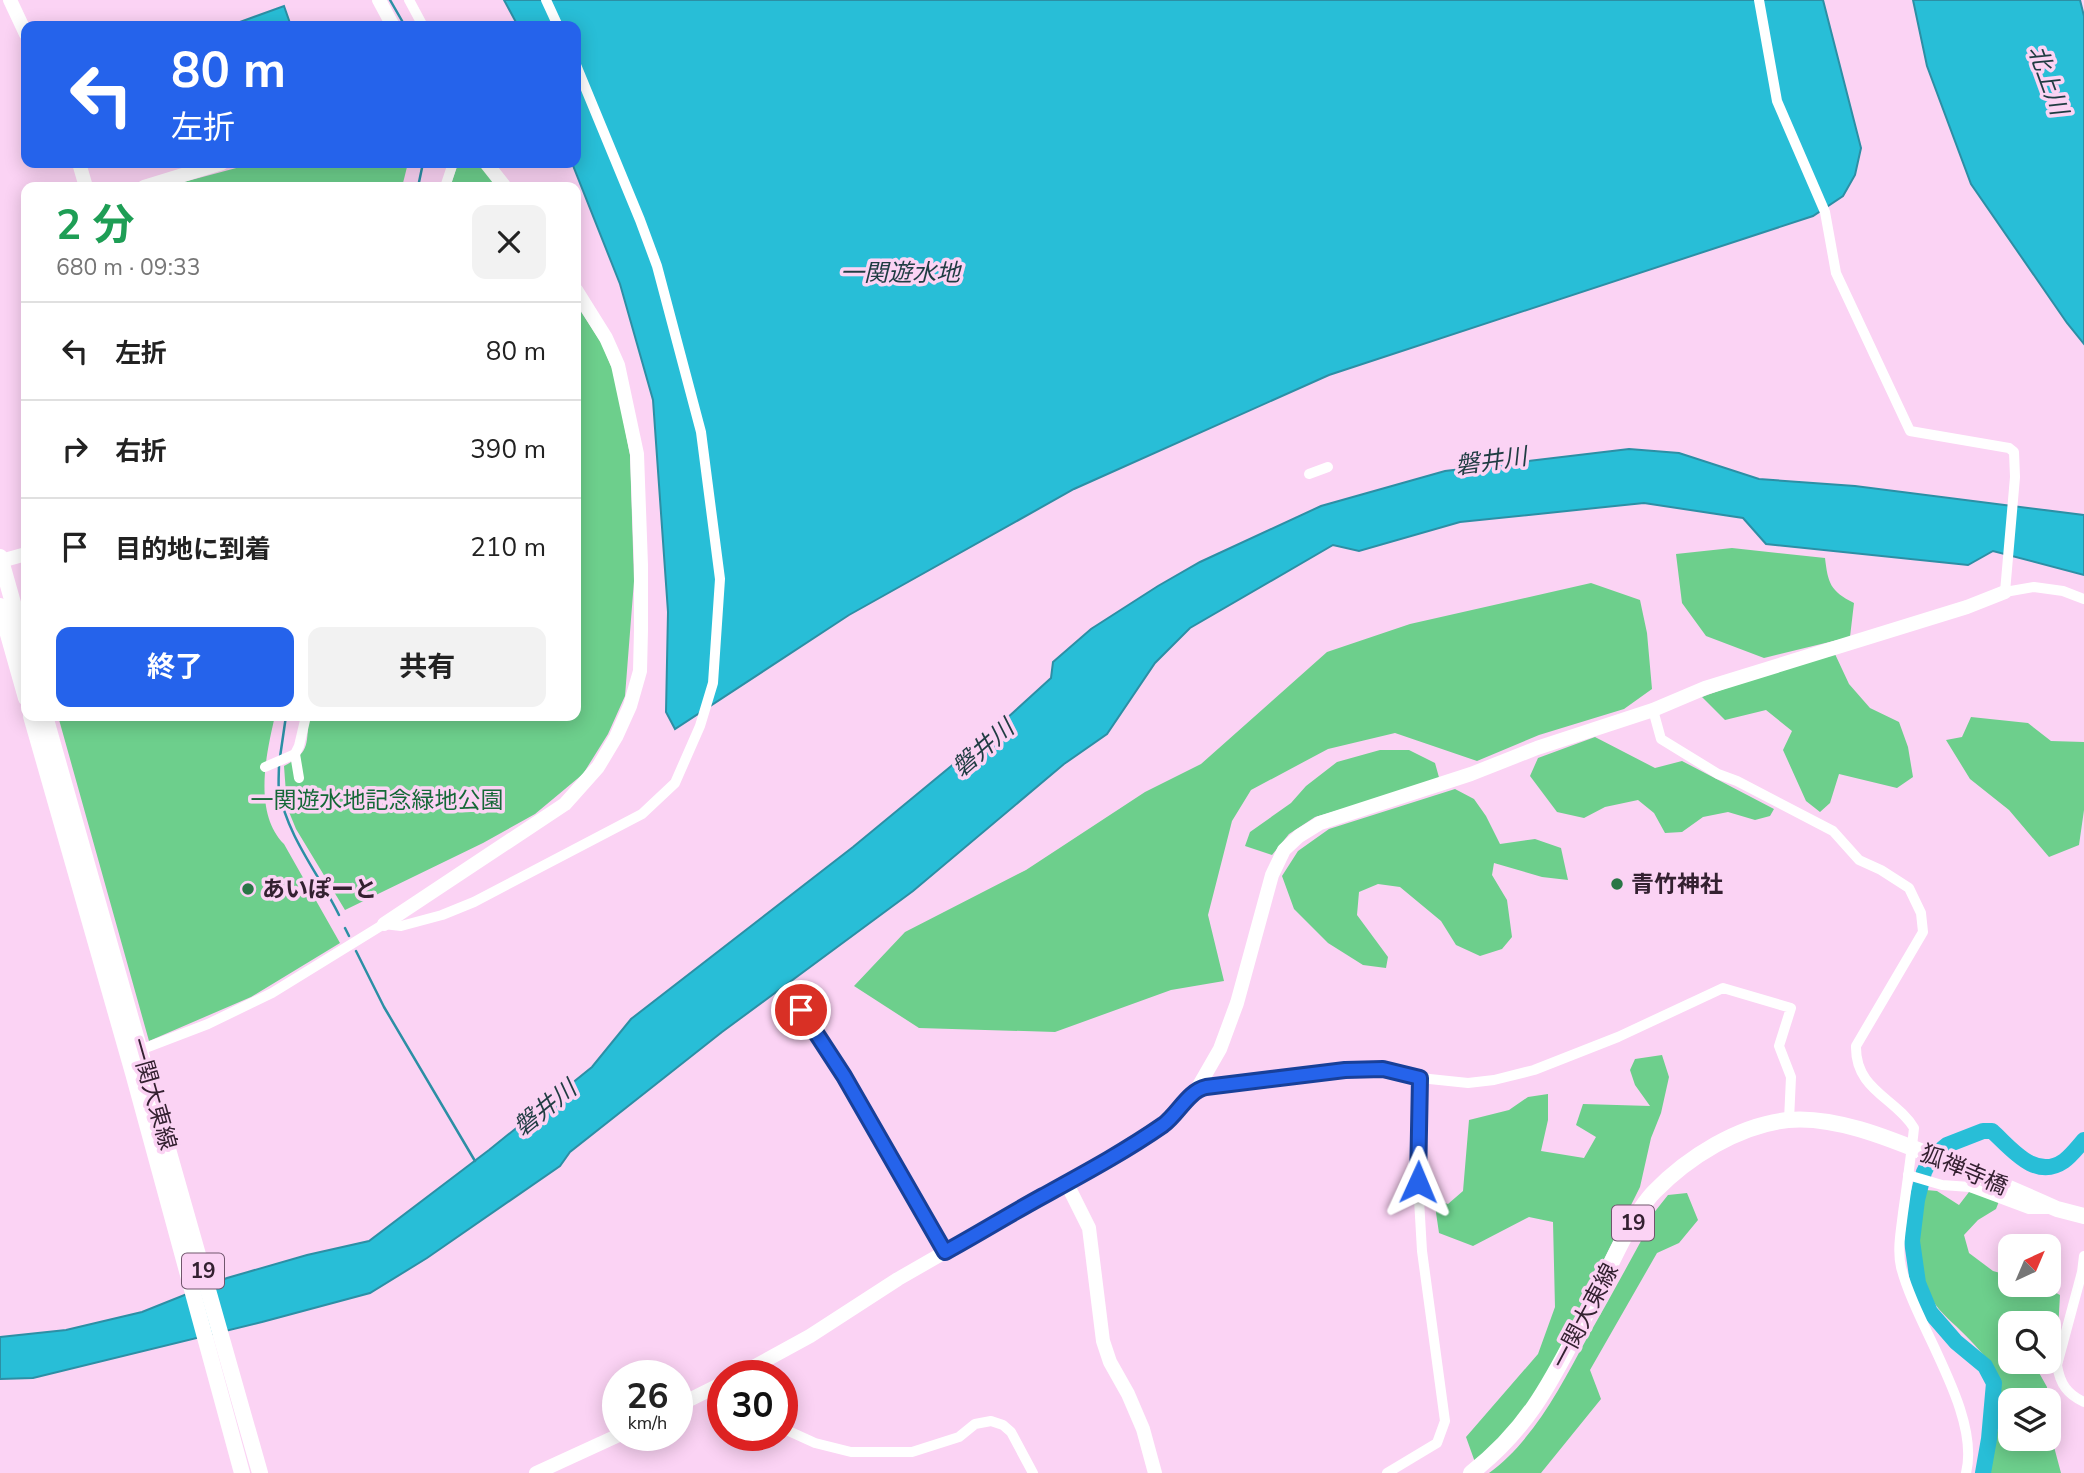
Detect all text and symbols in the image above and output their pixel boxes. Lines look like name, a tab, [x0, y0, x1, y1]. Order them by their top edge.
text: 80 m	[171, 37, 286, 104]
water label: 北上川	[2021, 41, 2076, 122]
icon: left	[56, 49, 147, 140]
text: 左折	[171, 106, 235, 149]
text: 2 分	[56, 197, 135, 254]
button: close	[472, 205, 546, 279]
text: 680 m · 09:33	[56, 252, 201, 283]
water label: 一関遊水地	[840, 257, 963, 289]
icon: left	[56, 332, 94, 370]
text: 80 m	[486, 334, 546, 369]
text: 左折	[115, 336, 167, 371]
icon: right	[56, 430, 94, 468]
text: 390 m	[470, 432, 546, 467]
text: 右折	[115, 434, 167, 469]
water label: 磐井川	[1453, 440, 1532, 482]
icon: arrive	[56, 528, 94, 566]
text: 210 m	[470, 530, 546, 565]
text: 目的地に到着	[115, 532, 271, 567]
button: 終了	[56, 627, 294, 707]
button: 共有	[308, 627, 546, 707]
water label: 磐井川	[945, 710, 1023, 784]
park label: 一関遊水地記念緑地公園	[251, 785, 504, 816]
place label: 青竹神社	[1631, 869, 1723, 900]
place label: あいぽーと	[262, 874, 377, 905]
marker: 青竹神社	[1609, 876, 1625, 892]
marker: あいぽーと	[240, 881, 256, 897]
pin	[771, 980, 831, 1040]
icon: arrive	[782, 991, 820, 1029]
street label: 一関大東線	[122, 1034, 184, 1154]
water label: 磐井川	[507, 1071, 585, 1143]
street label: 狐禅寺橋	[1916, 1138, 2012, 1202]
position arrow	[1381, 1145, 1455, 1219]
road number: 19	[1612, 1206, 1654, 1240]
north arrow	[1998, 1234, 2062, 1297]
map controls	[1998, 1234, 2061, 1451]
road number: 19	[182, 1254, 224, 1288]
street label: 一関大東線	[1544, 1258, 1626, 1374]
button: search	[1998, 1311, 2061, 1374]
speed limit sign: 30	[707, 1360, 798, 1451]
text: 26	[626, 1373, 669, 1420]
button: layers	[1998, 1388, 2061, 1451]
text: km/h	[628, 1411, 667, 1435]

